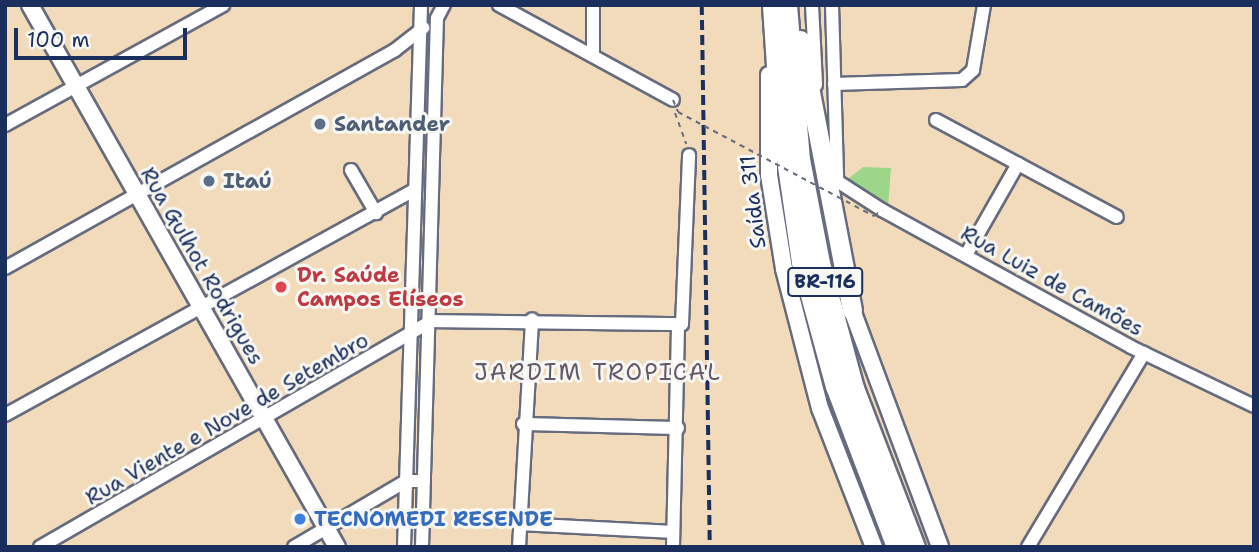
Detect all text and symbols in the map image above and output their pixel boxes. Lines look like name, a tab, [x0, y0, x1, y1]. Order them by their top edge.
scale bar	[18, 14, 191, 58]
text: 100 m	[27, 26, 90, 54]
place label: Santander	[334, 111, 450, 137]
marker: Santander	[312, 116, 328, 132]
street label: Saída 311	[735, 154, 771, 250]
street label: Rua Gulhot Rodrigues	[135, 163, 269, 369]
place label: Itaú	[223, 168, 272, 194]
marker: Itaú	[201, 173, 217, 189]
street label: Rua Luiz de Camões	[956, 220, 1148, 342]
place label: Dr. Saúde Campos Elíseos	[297, 262, 464, 312]
road number: BR-116	[786, 266, 864, 298]
marker: Dr. Saúde Campos Elíseos	[271, 277, 291, 297]
street label: Rua Viente e Nove de Setembro	[81, 327, 373, 511]
district label: JARDIM TROPICAL	[476, 358, 720, 386]
place label: TECNOMEDI RESENDE	[314, 506, 553, 532]
marker: TECNOMEDI RESENDE	[292, 511, 308, 527]

